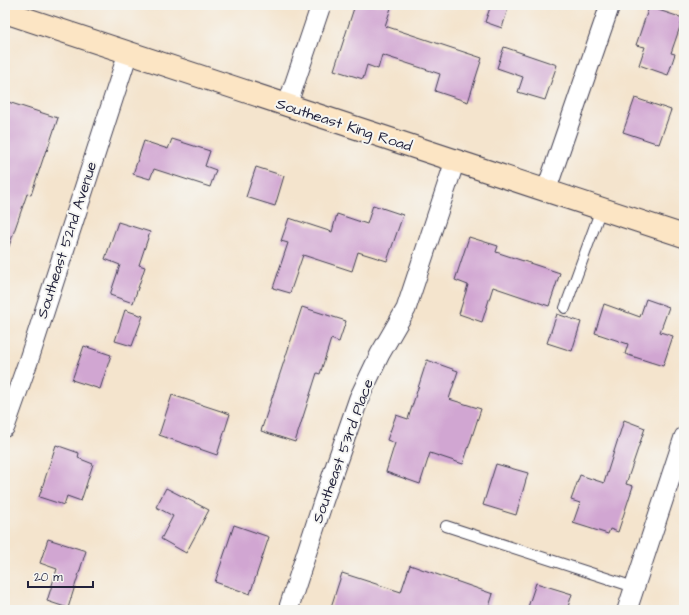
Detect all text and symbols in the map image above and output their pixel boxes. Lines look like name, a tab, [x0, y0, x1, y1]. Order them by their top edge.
street label: Southeast King Road	[273, 93, 415, 158]
street label: Southeast 52nd Avenue	[32, 159, 102, 321]
street label: Southeast 53rd Place	[307, 376, 379, 526]
scale bar	[28, 563, 93, 589]
text: 20 m	[34, 569, 63, 586]

